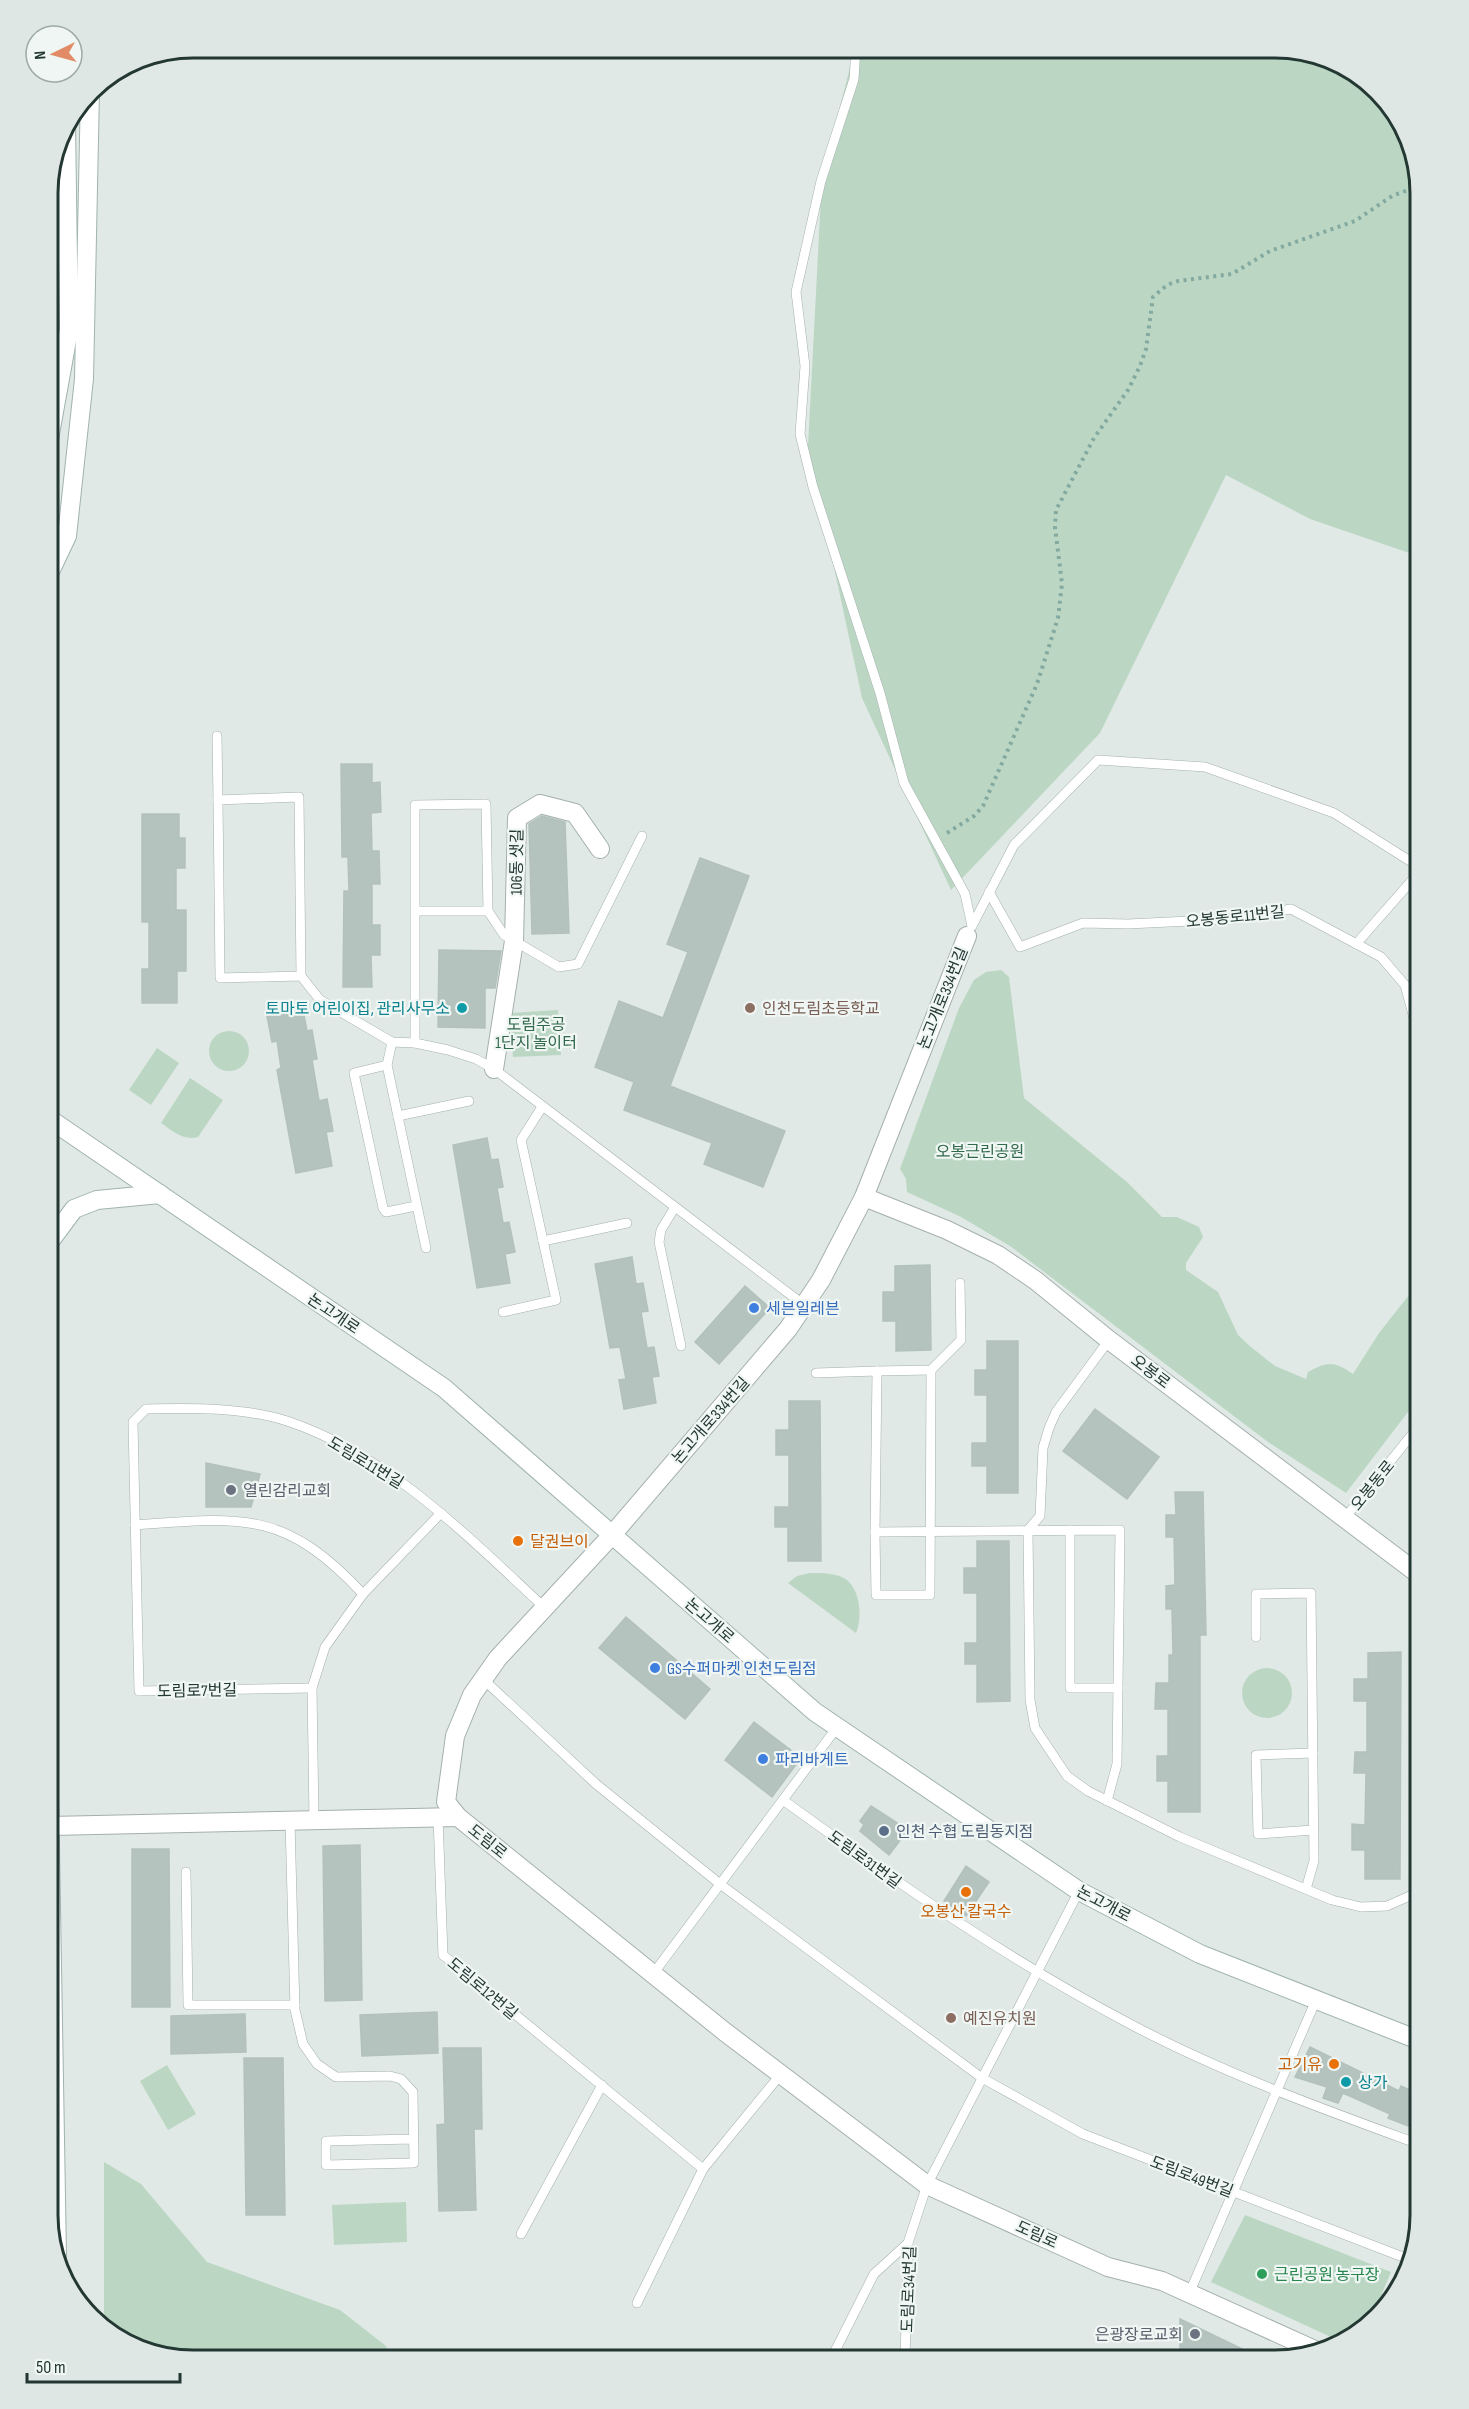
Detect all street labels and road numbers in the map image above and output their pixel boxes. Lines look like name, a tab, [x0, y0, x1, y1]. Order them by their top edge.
street label: 106동 샛길	[507, 829, 528, 895]
street label: 오봉동로11번길	[1185, 903, 1286, 932]
street label: 논고개로334번길	[914, 945, 973, 1052]
street label: 논고개로	[303, 1290, 363, 1339]
street label: 오봉로	[1127, 1351, 1174, 1393]
street label: 논고개로334번길	[668, 1374, 754, 1468]
street label: 도림로11번길	[324, 1433, 406, 1493]
street label: 오봉동로	[1347, 1457, 1399, 1515]
street label: 논고개로	[681, 1595, 738, 1648]
street label: 도림로7번길	[157, 1681, 237, 1702]
street label: 도림로	[464, 1821, 510, 1864]
street label: 도림로31번길	[824, 1827, 904, 1893]
street label: 논고개로	[1073, 1882, 1134, 1927]
street label: 도림로12번길	[443, 1954, 521, 2024]
street label: 도림로49번길	[1147, 2153, 1236, 2202]
street label: 도림로	[1012, 2218, 1061, 2253]
street label: 도림로34번길	[898, 2245, 921, 2333]

